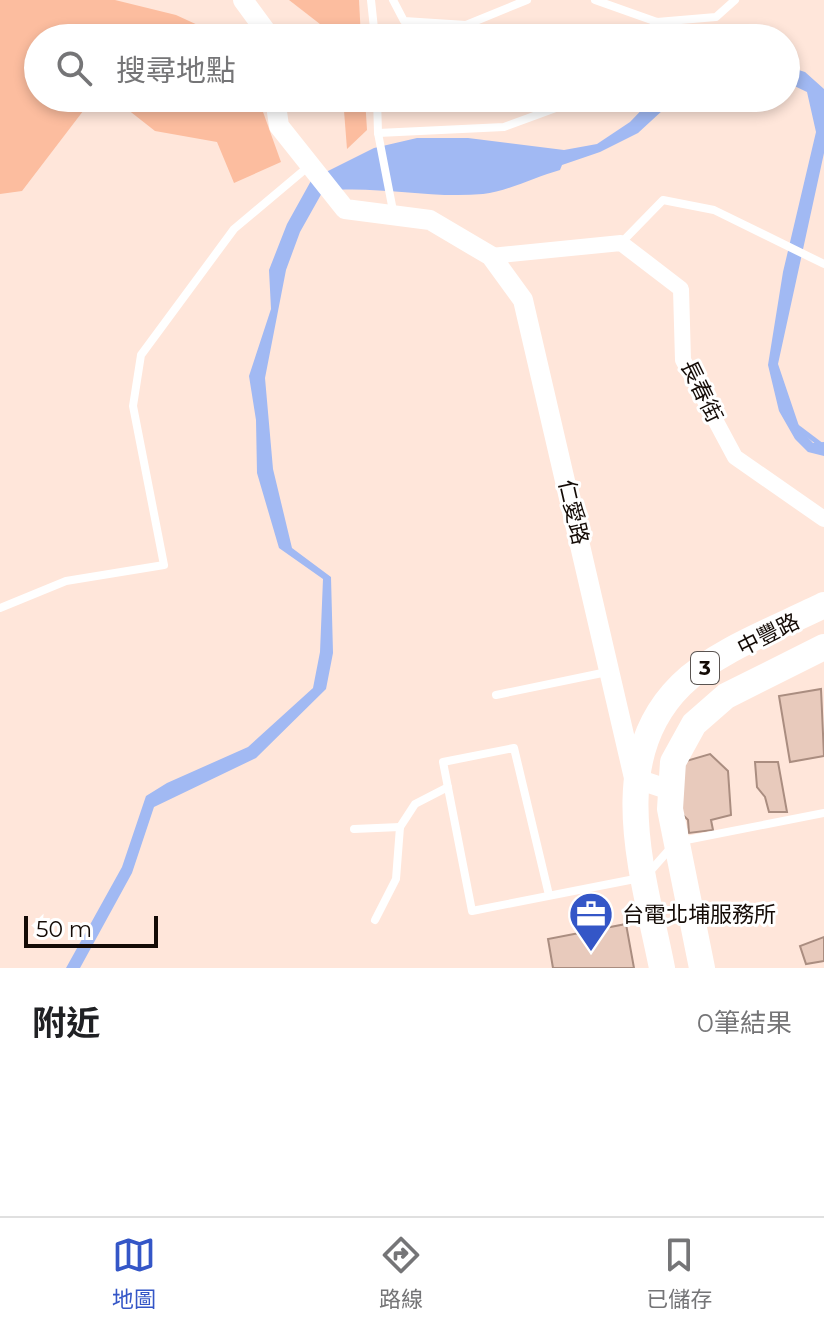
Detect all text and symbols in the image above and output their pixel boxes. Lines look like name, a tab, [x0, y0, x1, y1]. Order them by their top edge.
search box	[24, 24, 800, 112]
icon: search	[52, 46, 96, 90]
text: 搜尋地點	[116, 52, 236, 89]
street label: 長春街	[675, 356, 728, 427]
street label: 仁愛路	[553, 477, 594, 547]
street label: 中豐路	[733, 607, 804, 661]
road number: 3	[691, 652, 719, 684]
office icon: 台電北埔服務所	[567, 890, 615, 953]
place label: 台電北埔服務所	[622, 901, 776, 928]
scale bar	[24, 912, 158, 948]
text: 50 m	[36, 916, 92, 943]
text: 附近	[32, 1002, 100, 1044]
text: 0筆結果	[697, 1007, 792, 1039]
tab: 地圖	[112, 1233, 156, 1313]
tab: 路線	[379, 1233, 423, 1313]
tab: 已儲存	[646, 1233, 712, 1313]

